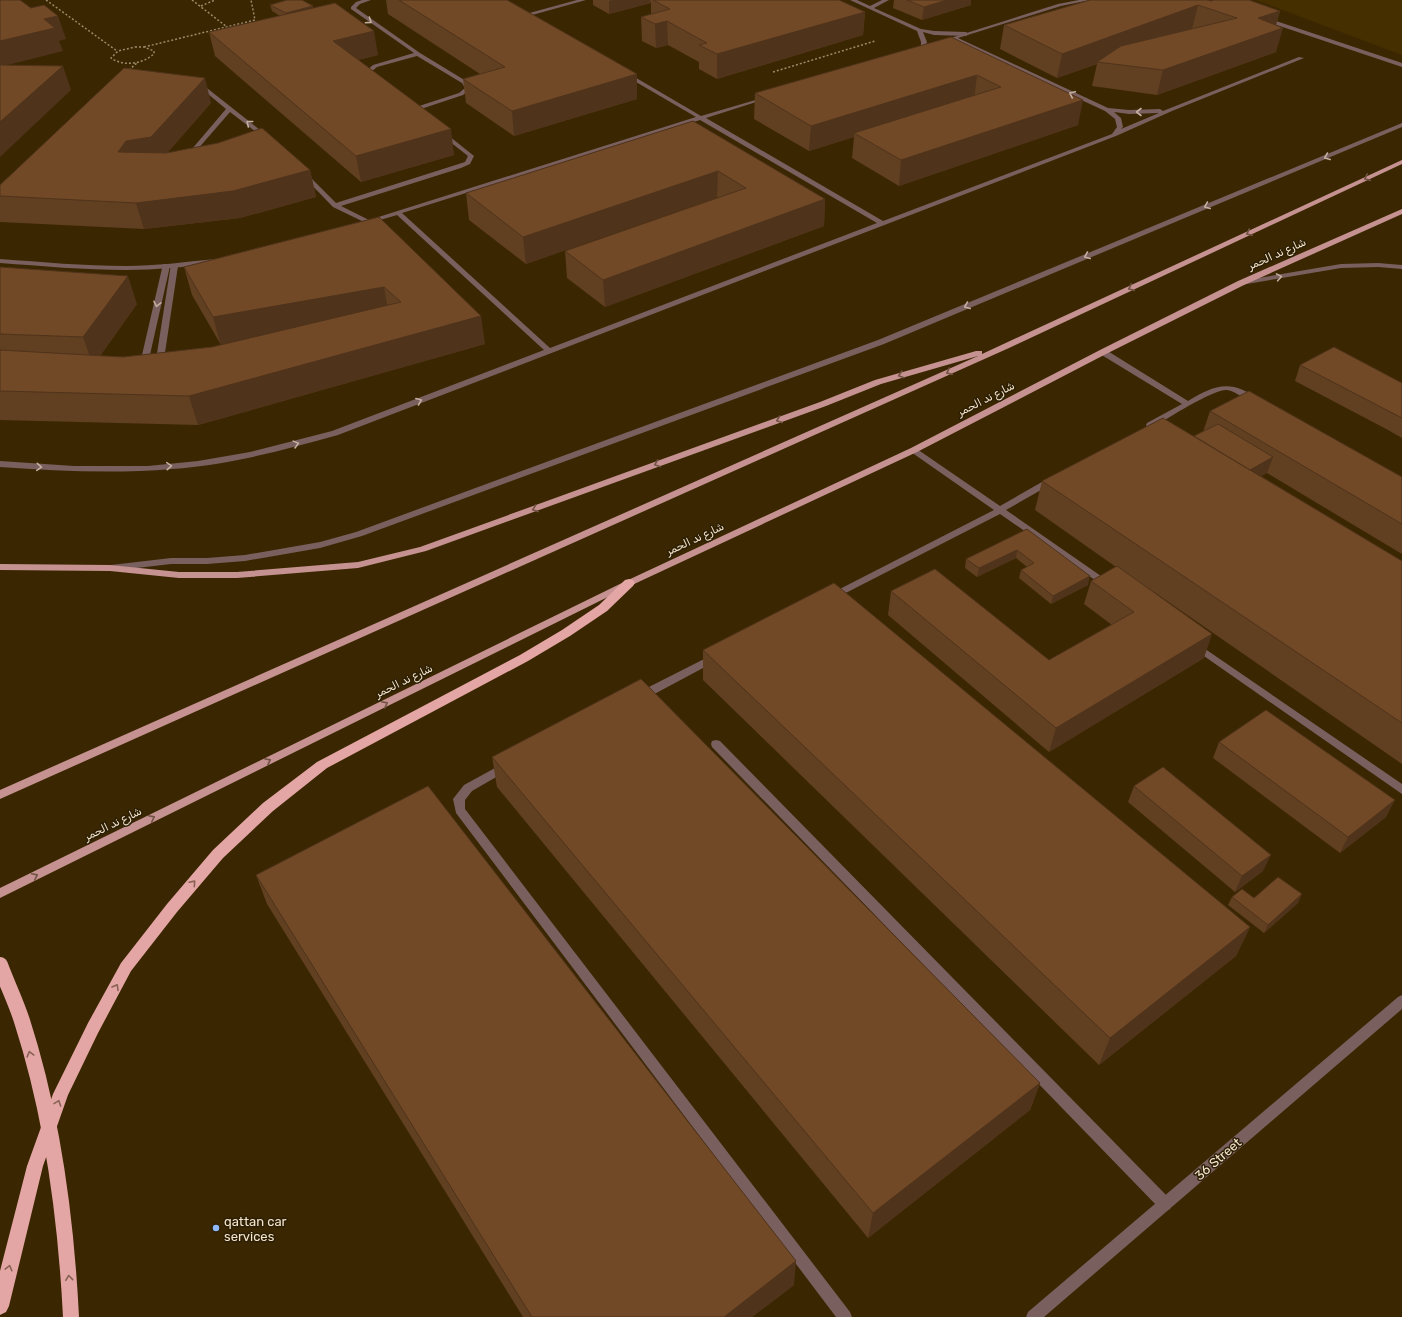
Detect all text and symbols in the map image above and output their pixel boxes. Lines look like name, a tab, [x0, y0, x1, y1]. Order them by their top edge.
one-way arrow	[365, 16, 372, 24]
one-way arrow	[1069, 91, 1076, 99]
one-way arrow	[1136, 108, 1142, 116]
one-way arrow	[246, 121, 253, 128]
one-way arrow	[1324, 152, 1331, 160]
one-way arrow	[1363, 174, 1370, 182]
one-way arrow	[1204, 202, 1211, 210]
one-way arrow	[1245, 228, 1253, 236]
street label: شارع ند الحمر	[1245, 235, 1309, 275]
one-way arrow	[1084, 252, 1091, 260]
one-way arrow	[1276, 273, 1283, 281]
one-way arrow	[1128, 283, 1135, 291]
one-way arrow	[154, 301, 162, 307]
one-way arrow	[964, 302, 971, 310]
one-way arrow	[946, 367, 954, 375]
one-way arrow	[898, 370, 905, 379]
street label: شارع ند الحمر	[954, 379, 1018, 421]
one-way arrow	[415, 397, 422, 405]
one-way arrow	[776, 415, 783, 424]
one-way arrow	[293, 440, 300, 448]
one-way arrow	[654, 460, 661, 468]
one-way arrow	[36, 462, 42, 471]
one-way arrow	[166, 462, 172, 471]
one-way arrow	[531, 504, 538, 512]
street label: شارع ند الحمر	[663, 520, 727, 560]
street label: شارع ند الحمر	[372, 661, 436, 703]
one-way arrow	[381, 701, 388, 709]
one-way arrow	[264, 758, 272, 766]
street label: شارع ند الحمر	[81, 804, 145, 846]
one-way arrow	[147, 816, 155, 823]
one-way arrow	[31, 873, 38, 881]
one-way arrow	[189, 880, 196, 888]
one-way arrow	[111, 984, 118, 991]
one-way arrow	[27, 1051, 35, 1057]
one-way arrow	[53, 1100, 61, 1107]
street label: 36 Street	[1192, 1135, 1244, 1183]
place label: qattan car services	[224, 1214, 287, 1244]
marker: qattan car services	[211, 1223, 221, 1233]
one-way arrow	[5, 1265, 13, 1271]
one-way arrow	[65, 1275, 74, 1281]

